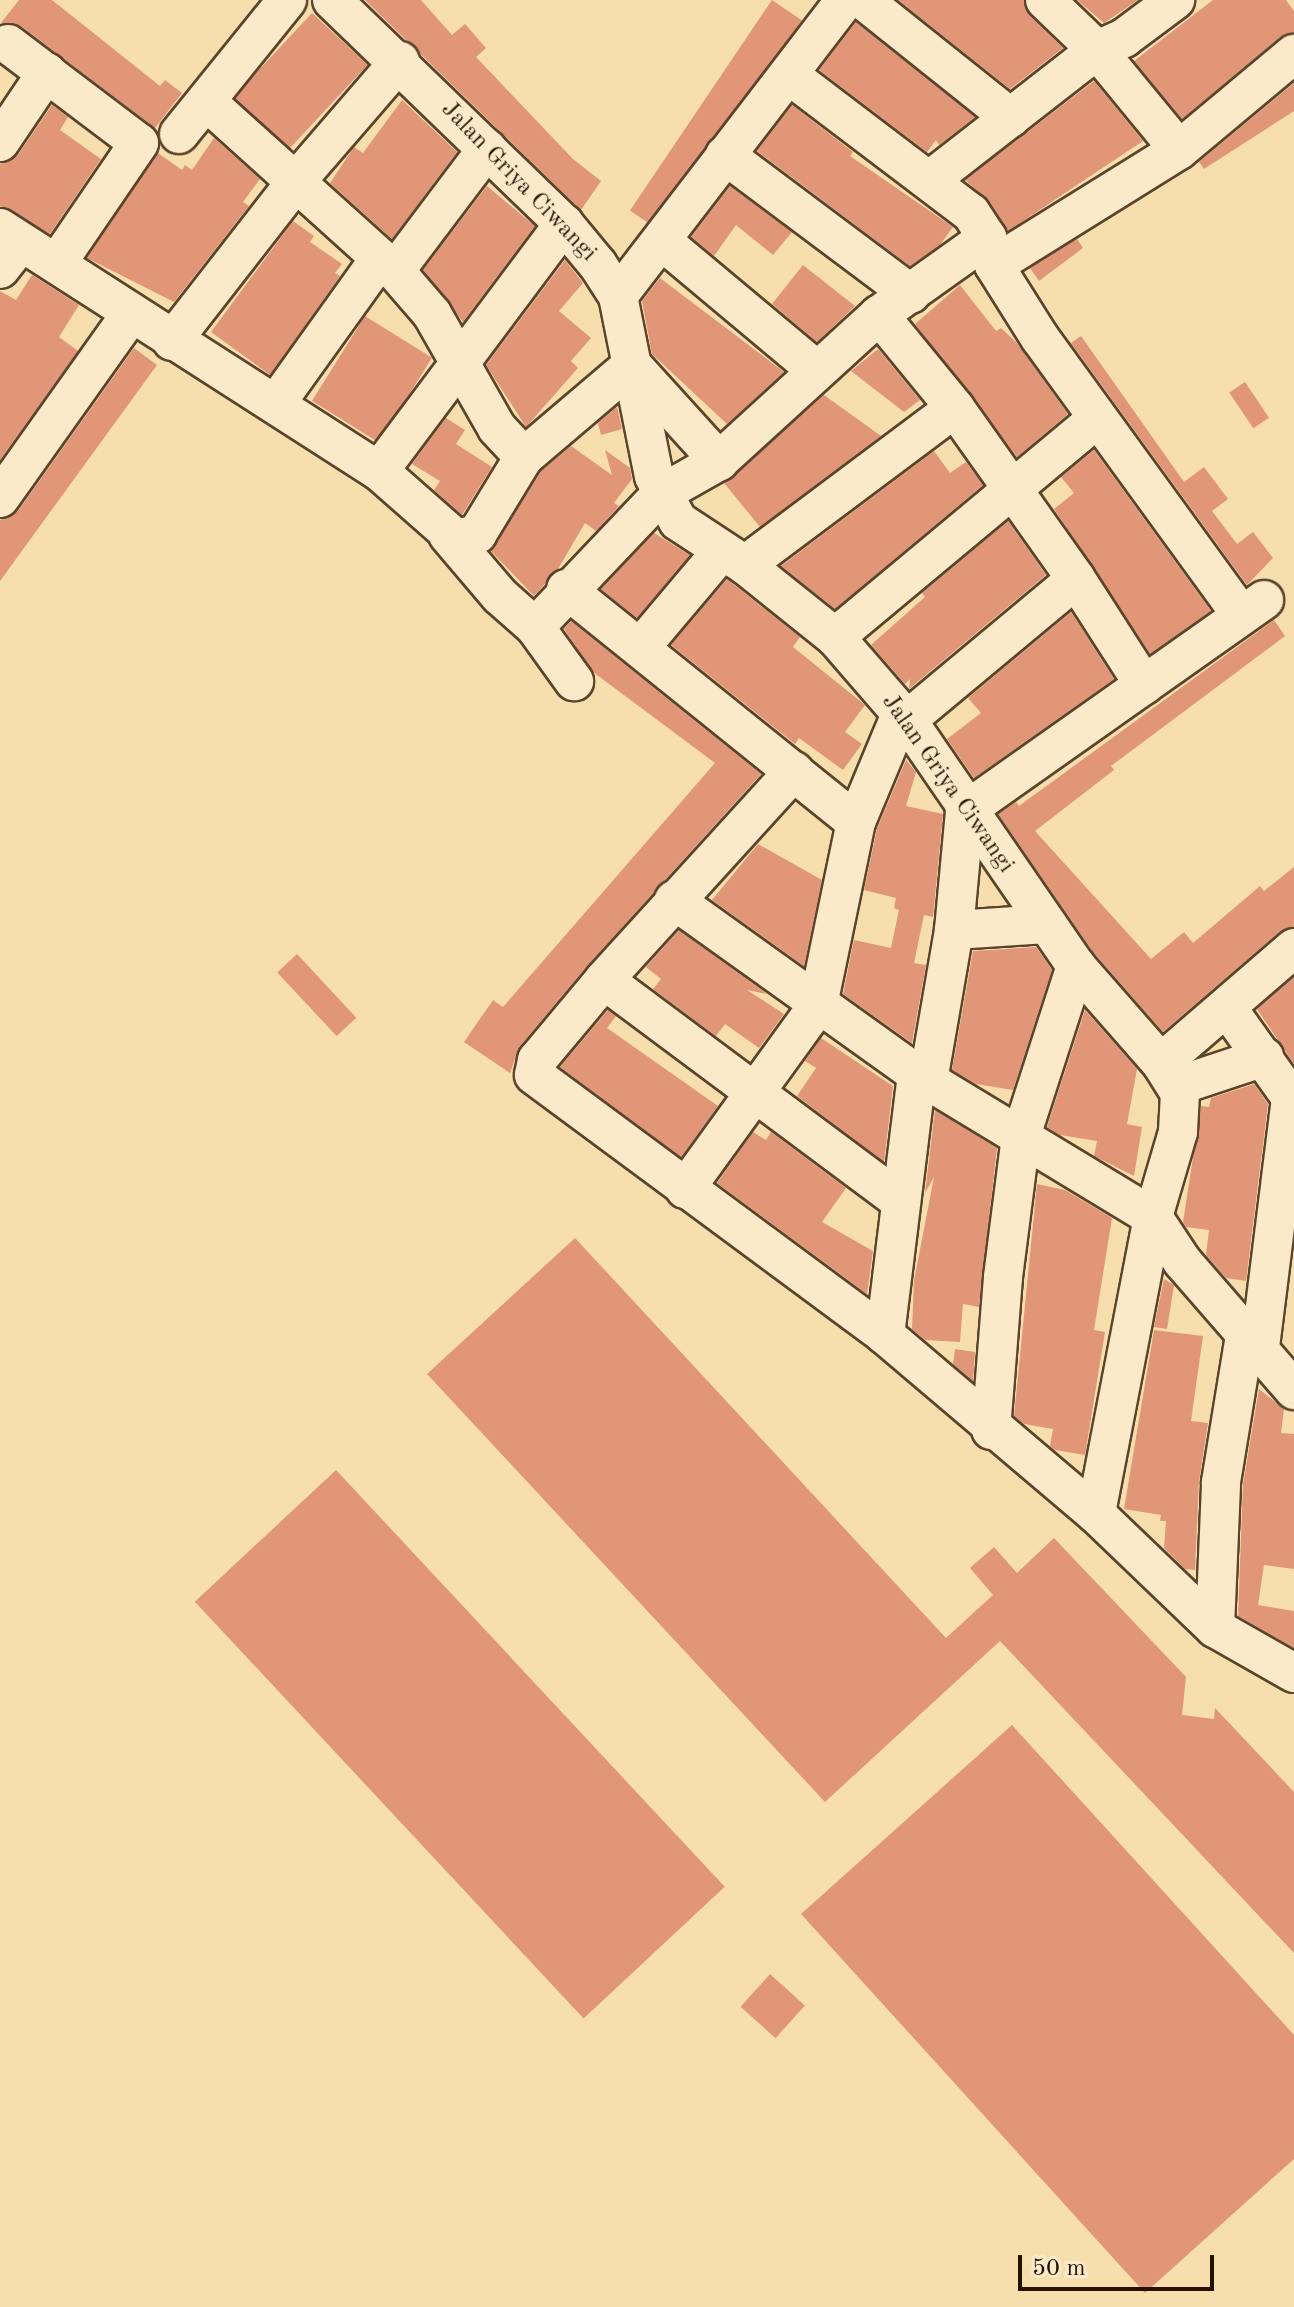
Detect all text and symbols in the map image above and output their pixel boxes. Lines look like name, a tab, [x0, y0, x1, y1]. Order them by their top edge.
street label: Jalan Griya Ciwangi	[434, 96, 602, 268]
street label: Jalan Griya Ciwangi	[875, 689, 1019, 879]
scale bar	[1022, 2239, 1218, 2289]
text: 50 m	[1032, 2257, 1086, 2281]

